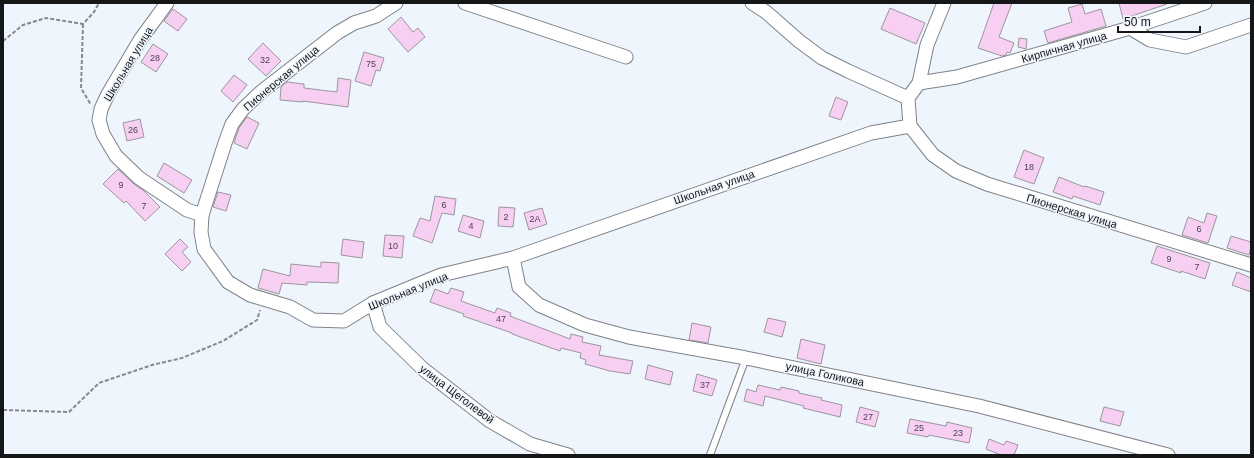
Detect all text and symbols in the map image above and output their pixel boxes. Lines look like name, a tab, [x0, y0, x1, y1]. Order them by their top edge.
scale bar	[1118, 8, 1200, 34]
text: 50 m	[1124, 15, 1151, 29]
street label: Школьная улица	[101, 24, 155, 103]
street label: Кирпичная улица	[1020, 29, 1109, 65]
street label: Пионерская улица	[241, 42, 322, 113]
house number: 28	[150, 53, 160, 63]
house number: 32	[260, 55, 270, 65]
house number: 75	[366, 59, 376, 69]
house number: 26	[128, 125, 138, 135]
house number: 18	[1024, 162, 1034, 172]
street label: Школьная улица	[672, 167, 757, 206]
house number: 9	[118, 180, 124, 190]
street label: Пионерская улица	[1025, 191, 1120, 231]
house number: 6	[441, 200, 447, 210]
house number: 7	[141, 201, 147, 211]
house number: 2	[503, 212, 509, 222]
house number: 2А	[529, 214, 541, 224]
house number: 4	[468, 221, 474, 231]
house number: 6	[1196, 224, 1202, 234]
house number: 10	[388, 241, 398, 251]
house number: 9	[1166, 254, 1172, 264]
house number: 7	[1194, 262, 1200, 272]
street label: Школьная улица	[367, 269, 450, 312]
house number: 47	[496, 314, 506, 324]
street label: улица Голикова	[785, 360, 866, 388]
street label: улица Щеголевой	[417, 362, 497, 426]
house number: 37	[700, 380, 710, 390]
house number: 27	[863, 412, 873, 422]
house number: 25	[914, 423, 924, 433]
house number: 23	[953, 428, 963, 438]

